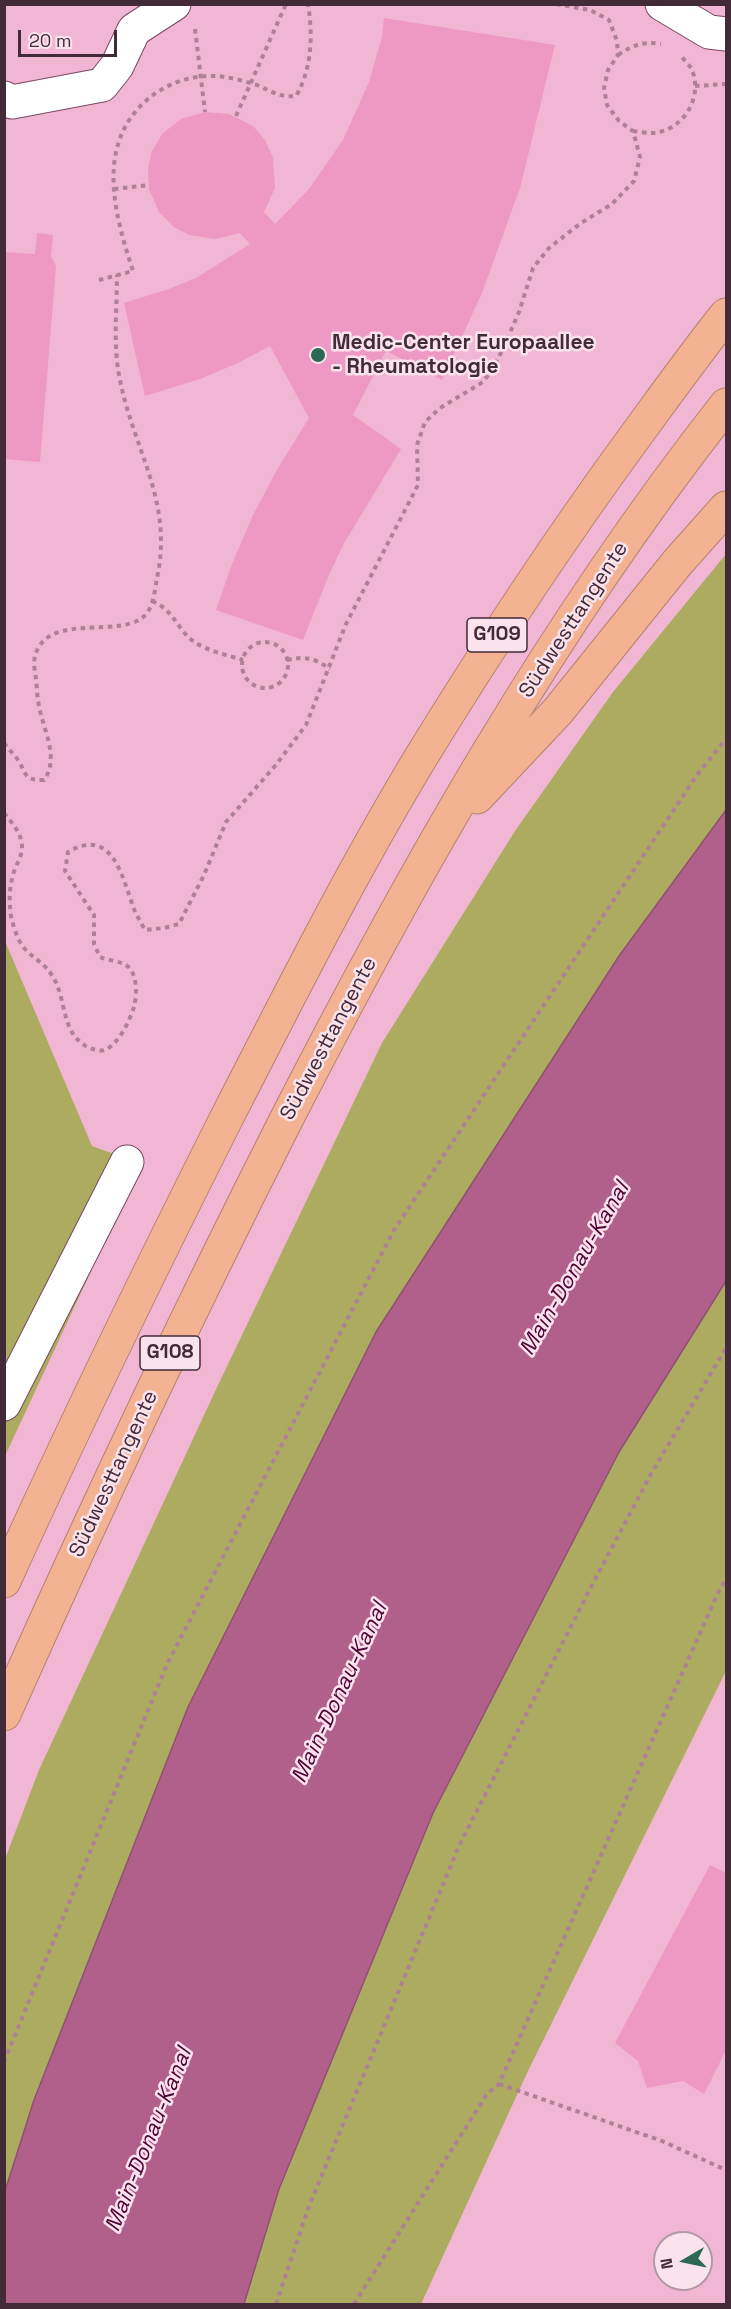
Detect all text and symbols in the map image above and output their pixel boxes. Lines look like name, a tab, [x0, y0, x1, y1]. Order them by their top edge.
scale bar	[21, 18, 120, 56]
text: 20 m	[29, 29, 72, 52]
place label: Medic-Center Europaallee - Rheumatologie	[332, 330, 595, 380]
marker: Medic-Center Europaallee - Rheumatologie	[309, 346, 327, 364]
street label: Südwesttangente	[514, 537, 634, 703]
road number: G109	[467, 618, 527, 652]
street label: Südwesttangente	[275, 953, 383, 1125]
water label: Main-Donau-Kanal	[515, 1178, 635, 1360]
road number: G108	[140, 1336, 200, 1370]
street label: Südwesttangente	[64, 1387, 164, 1561]
water label: Main-Donau-Kanal	[287, 1599, 393, 1787]
water label: Main-Donau-Kanal	[100, 2044, 198, 2236]
north arrow	[653, 2231, 713, 2291]
text: N	[655, 2257, 678, 2271]

